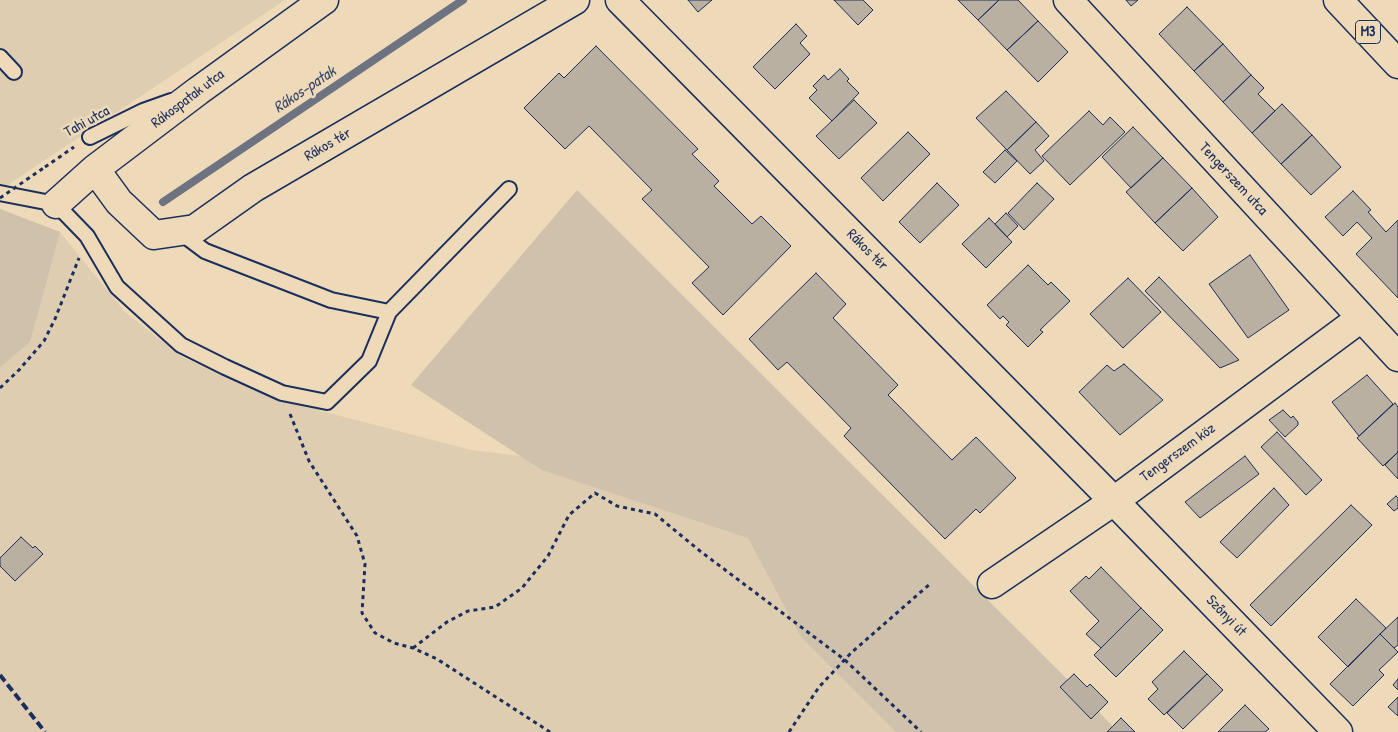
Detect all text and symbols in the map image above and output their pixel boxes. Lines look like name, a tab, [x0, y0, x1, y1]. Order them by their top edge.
road number: M3	[1356, 21, 1380, 44]
water label: Rákos-patak	[270, 62, 340, 118]
street label: Rákospatak utca	[148, 66, 228, 132]
street label: Tahi utca	[61, 102, 113, 142]
street label: Rákos tér	[301, 124, 355, 166]
street label: Tengerszem utca	[1195, 139, 1271, 219]
street label: Rákos tér	[843, 226, 891, 274]
street label: Tengerszem köz	[1137, 420, 1219, 486]
street label: Szőnyi út	[1202, 592, 1250, 640]

